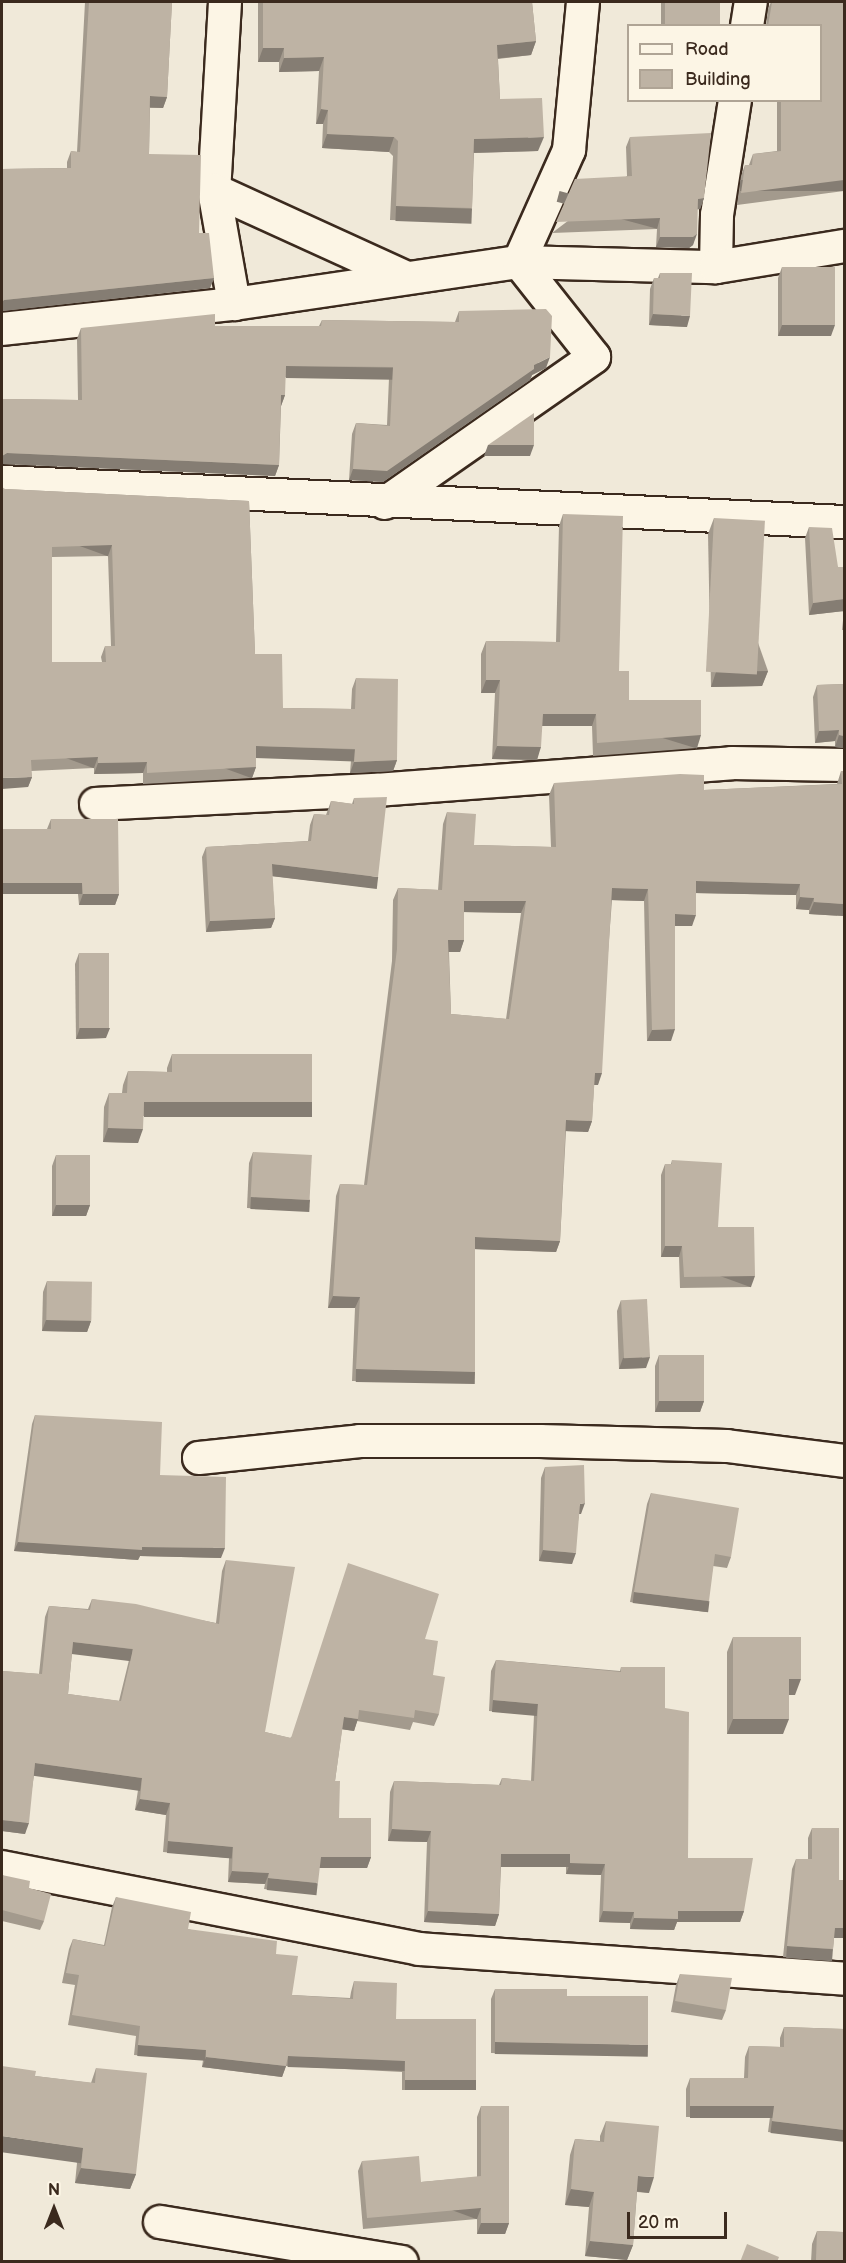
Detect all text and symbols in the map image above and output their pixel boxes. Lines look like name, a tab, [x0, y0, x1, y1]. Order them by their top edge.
legend	[627, 24, 822, 102]
text: Road	[685, 39, 729, 60]
text: Building	[685, 69, 751, 90]
north arrow	[24, 2179, 84, 2239]
text: N	[48, 2181, 60, 2200]
scale bar	[630, 2200, 730, 2238]
text: 20 m	[638, 2212, 679, 2233]

